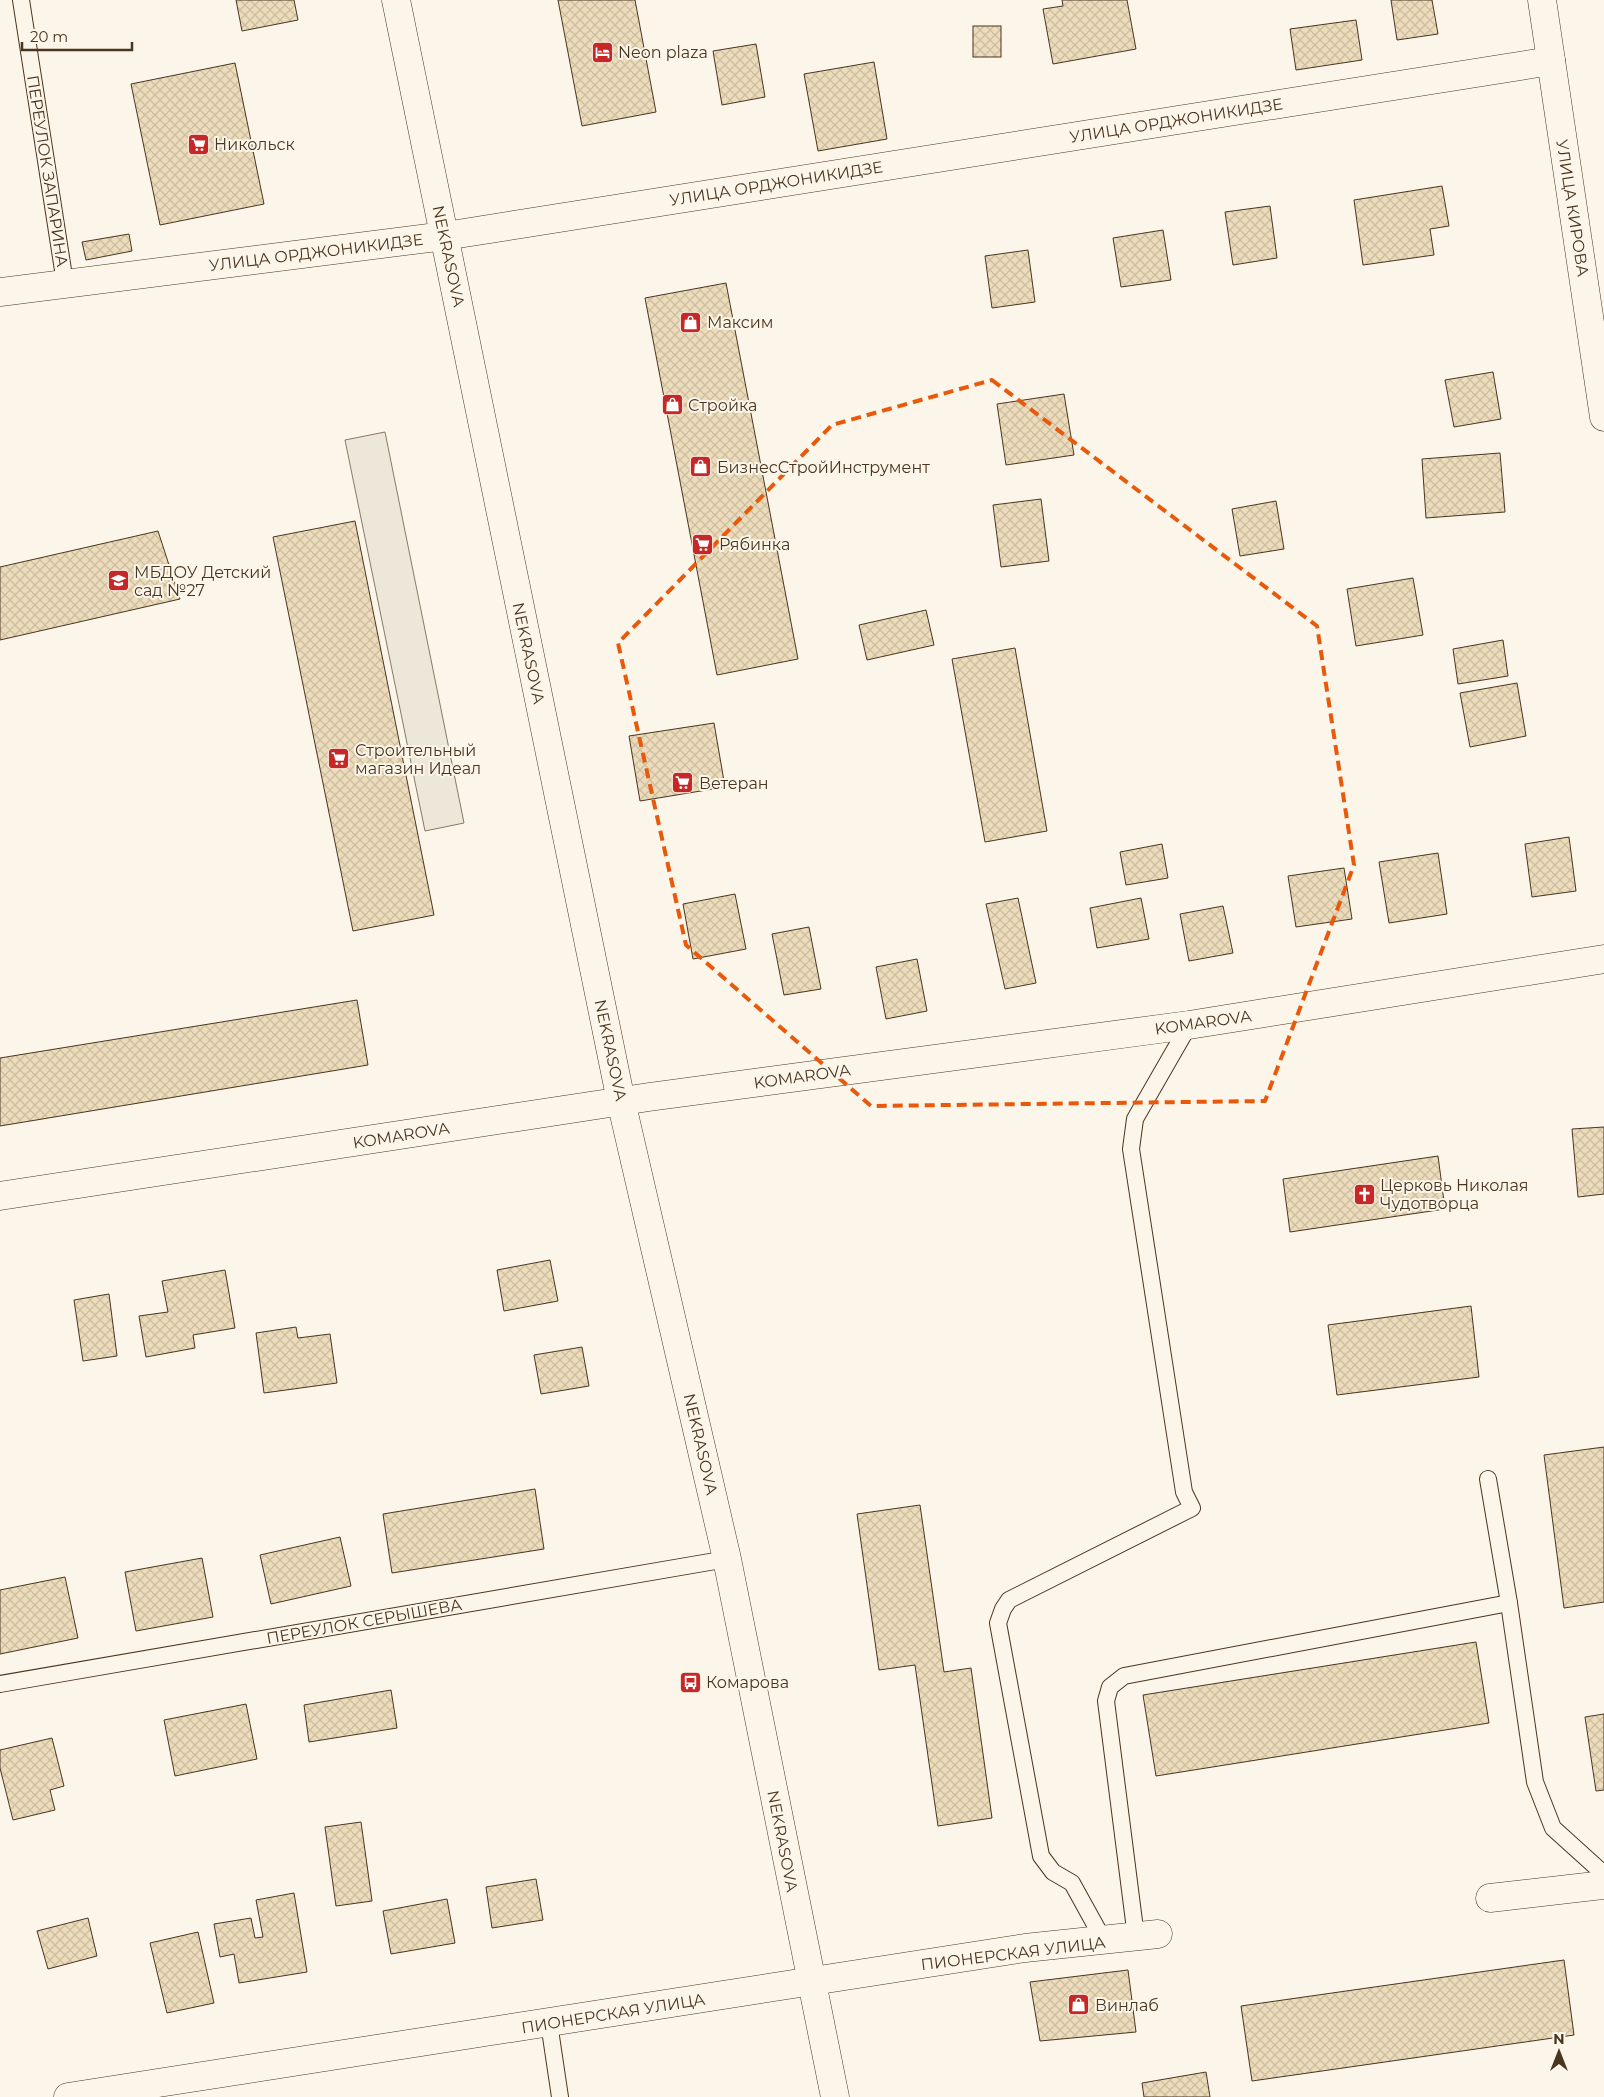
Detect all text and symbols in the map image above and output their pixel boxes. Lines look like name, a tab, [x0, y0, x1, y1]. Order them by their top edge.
scale bar	[22, 20, 132, 52]
text: 20 m	[30, 27, 68, 46]
hotel icon: Neon plaza	[590, 40, 614, 64]
place label: Neon plaza	[618, 43, 708, 62]
street label: ПЕРЕУЛОК ЗАПАРИНА	[23, 74, 72, 268]
street label: УЛИЦА ОРДЖОНИКИДЗЕ	[1068, 94, 1284, 147]
supermarket icon: Никольск	[186, 132, 210, 156]
place label: Никольск	[214, 135, 295, 154]
street label: УЛИЦА КИРОВА	[1552, 138, 1593, 278]
street label: УЛИЦА ОРДЖОНИКИДЗЕ	[668, 157, 884, 210]
street label: NEKRASOVA	[428, 204, 469, 309]
street label: УЛИЦА ОРДЖОНИКИДЗЕ	[208, 230, 424, 275]
shop icon: Максим	[679, 310, 703, 334]
place label: Максим	[707, 313, 773, 332]
shop icon: Стройка	[660, 393, 684, 417]
place label: Стройка	[688, 396, 757, 415]
shop icon: БизнесСтройИнструмент	[689, 455, 713, 479]
place label: БизнесСтройИнструмент	[717, 458, 930, 477]
supermarket icon: Рябинка	[691, 532, 715, 556]
place label: Рябинка	[719, 535, 790, 554]
place label: МБДОУ Детский сад №27	[134, 563, 271, 600]
school or university icon: МБДОУ Детский сад №27	[106, 569, 130, 593]
street label: NEKRASOVA	[508, 601, 549, 706]
place label: Строительный магазин Идеал	[355, 741, 481, 778]
supermarket icon: Строительный магазин Идеал	[327, 747, 351, 771]
supermarket icon: Ветеран	[671, 771, 695, 795]
place label: Ветеран	[699, 774, 769, 793]
street label: NEKRASOVA	[590, 998, 631, 1103]
street label: KOMAROVA	[1153, 1006, 1253, 1039]
street label: KOMAROVA	[752, 1060, 852, 1093]
street label: KOMAROVA	[351, 1118, 451, 1153]
place label: Церковь Николая Чудотворца	[1380, 1176, 1528, 1213]
church icon: Церковь Николая Чудотворца	[1352, 1182, 1376, 1206]
street label: NEKRASOVA	[680, 1392, 721, 1497]
street label: ПЕРЕУЛОК СЕРЫШЕВА	[265, 1595, 463, 1648]
bus stop icon: Комарова	[678, 1670, 702, 1694]
place label: Комарова	[706, 1673, 789, 1692]
street label: NEKRASOVA	[763, 1789, 802, 1894]
street label: ПИОНЕРСКАЯ УЛИЦА	[920, 1933, 1107, 1974]
street label: ПИОНЕРСКАЯ УЛИЦА	[520, 1990, 706, 2037]
shop icon: Винлаб	[1067, 1993, 1091, 2017]
place label: Винлаб	[1095, 1996, 1159, 2015]
north arrow	[1534, 2027, 1584, 2077]
text: N	[1553, 2030, 1565, 2048]

